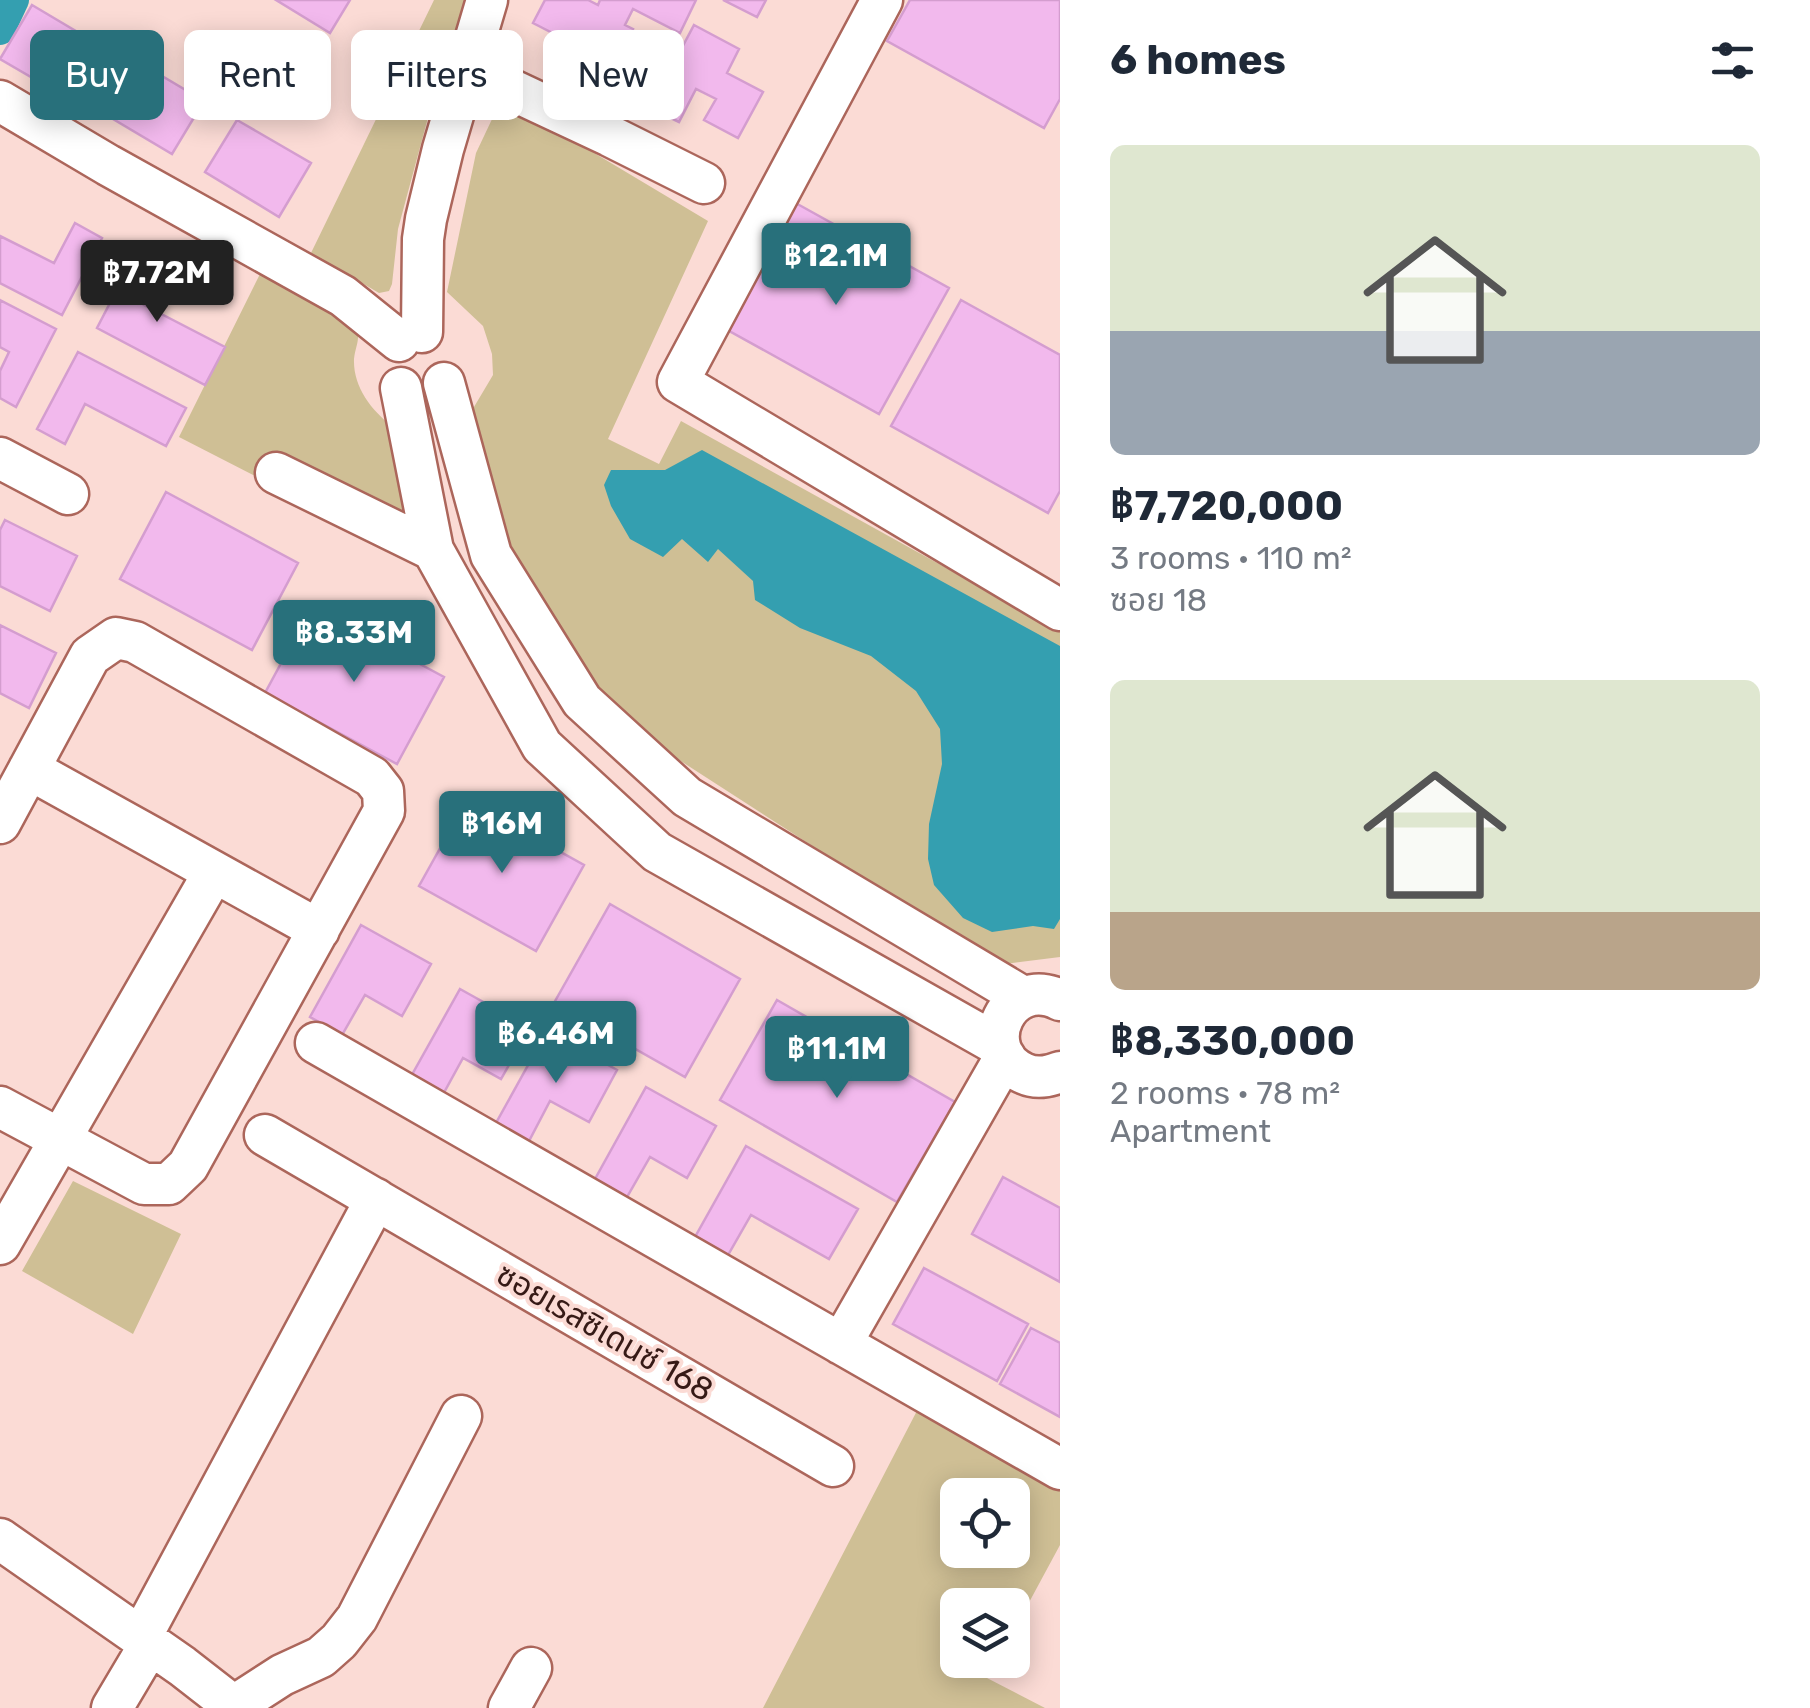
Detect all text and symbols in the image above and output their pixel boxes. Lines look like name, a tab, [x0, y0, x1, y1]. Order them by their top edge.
chip: Buy	[30, 30, 164, 120]
chip: Rent	[184, 30, 331, 120]
chip: Filters	[351, 30, 523, 120]
chip: New	[543, 30, 684, 120]
icon: filters	[1705, 33, 1760, 88]
text: 6 homes	[1110, 35, 1286, 85]
icon: home	[1345, 210, 1525, 390]
pin: ฿12.1M	[755, 223, 917, 308]
text: ฿12.1M	[784, 236, 888, 274]
pin: ฿7.72M	[76, 240, 238, 325]
text: ฿7.72M	[103, 253, 211, 291]
text: ฿7,720,000	[1110, 481, 1343, 531]
text: 3 rooms · 110 m²	[1110, 539, 1352, 577]
text: ซอย 18	[1110, 581, 1207, 619]
pin: ฿8.33M	[273, 600, 435, 685]
text: ฿8.33M	[295, 613, 413, 651]
icon: home	[1345, 745, 1525, 925]
pin: ฿16M	[443, 791, 561, 876]
text: ฿16M	[461, 804, 543, 842]
pin: ฿6.46M	[475, 1001, 637, 1086]
text: ฿6.46M	[497, 1014, 615, 1052]
pin: ฿11.1M	[756, 1016, 918, 1101]
text: ฿8,330,000	[1110, 1016, 1355, 1066]
text: ฿11.1M	[787, 1029, 887, 1067]
text: 2 rooms · 78 m²	[1110, 1074, 1340, 1112]
text: Apartment	[1110, 1112, 1271, 1150]
street label: ซอยเรสซิเดนซ์ 168	[490, 1255, 720, 1409]
map controls	[940, 1478, 1030, 1678]
button: locate	[940, 1478, 1030, 1568]
button: layers	[940, 1588, 1030, 1678]

